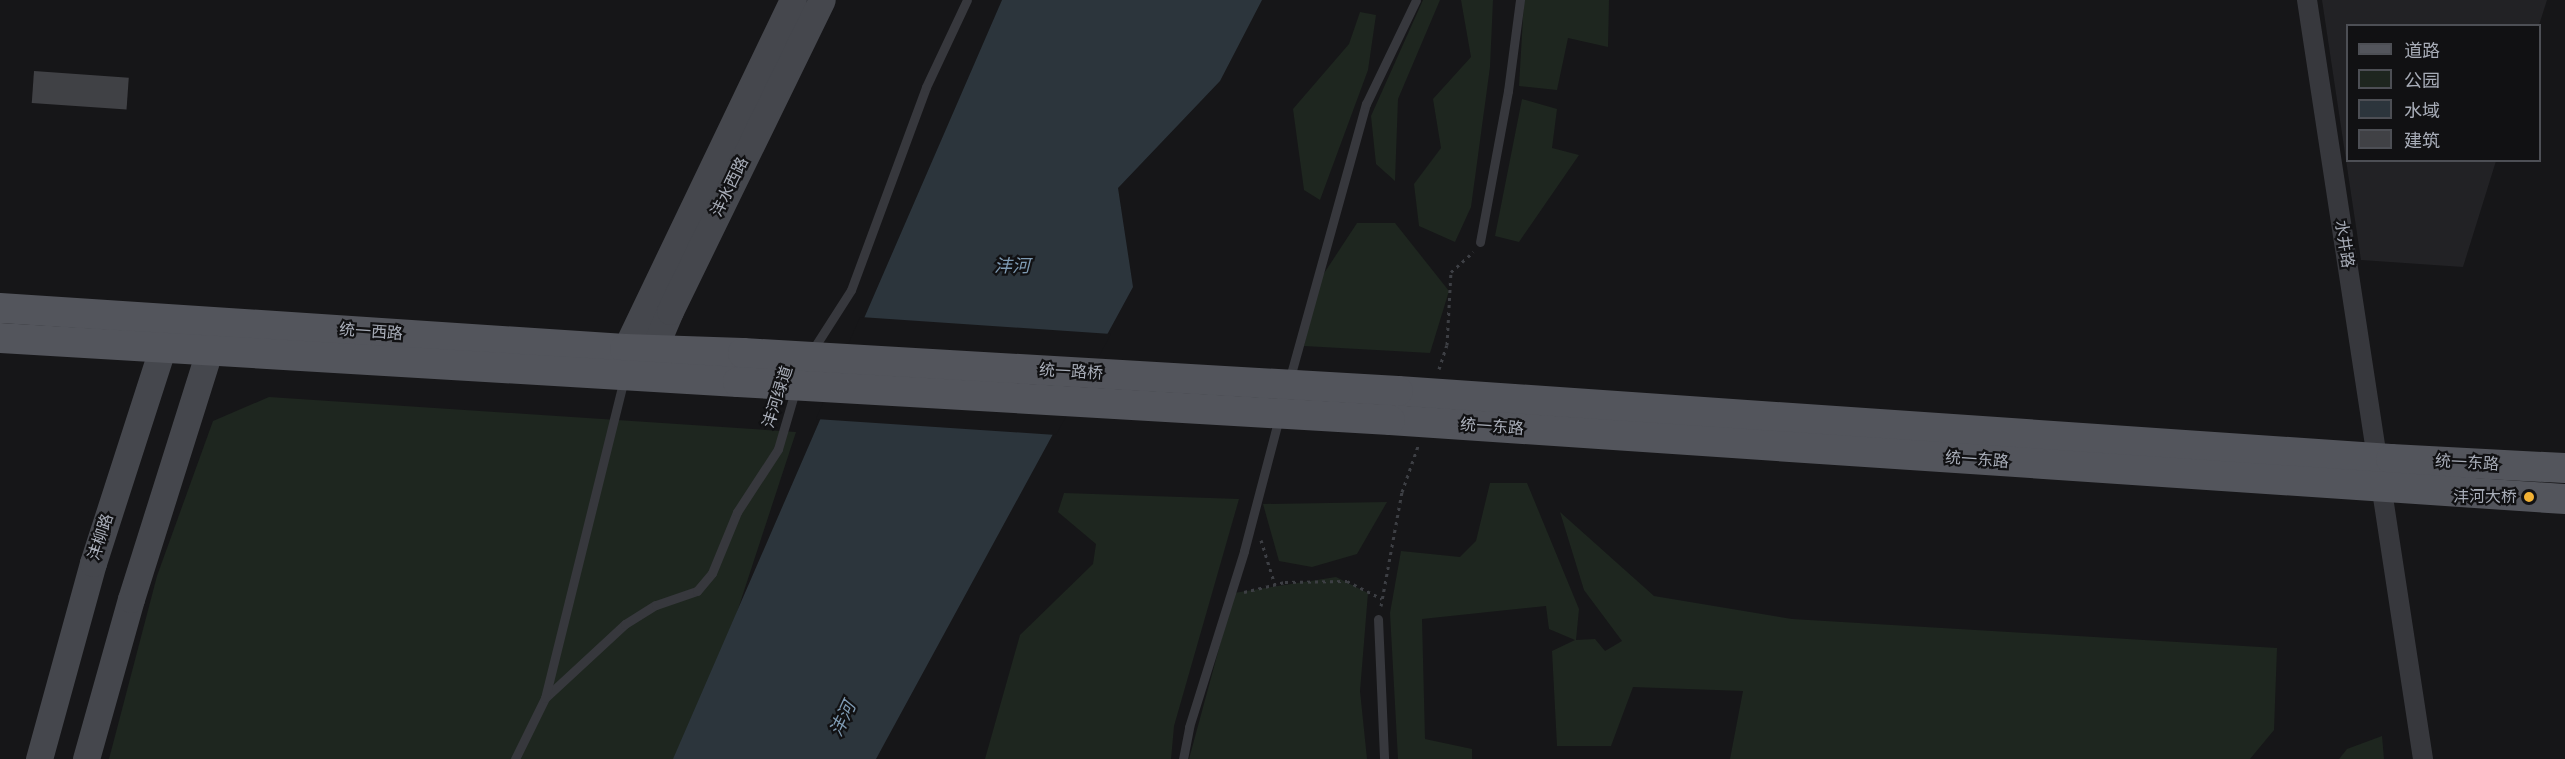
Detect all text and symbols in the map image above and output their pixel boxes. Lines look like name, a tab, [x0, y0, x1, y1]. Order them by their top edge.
legend	[2346, 24, 2541, 162]
text: 道路	[2404, 40, 2440, 62]
text: 公园	[2404, 70, 2440, 92]
text: 水域	[2404, 100, 2440, 122]
text: 建筑	[2404, 130, 2440, 152]
street label: 沣水西路	[707, 154, 753, 220]
street label: 水井路	[2331, 219, 2357, 269]
water label: 沣河	[994, 255, 1030, 277]
street label: 统一西路	[338, 320, 404, 344]
street label: 统一路桥	[1039, 361, 1103, 383]
street label: 沣河绿道	[759, 364, 797, 430]
street label: 统一东路	[1459, 415, 1525, 439]
street label: 统一东路	[1944, 448, 2010, 472]
street label: 统一东路	[2435, 452, 2499, 474]
place label: 沣河大桥	[2453, 487, 2517, 507]
marker: 沣河大桥	[2522, 490, 2536, 504]
street label: 沣柳路	[84, 511, 118, 563]
water label: 沣河	[826, 698, 860, 740]

